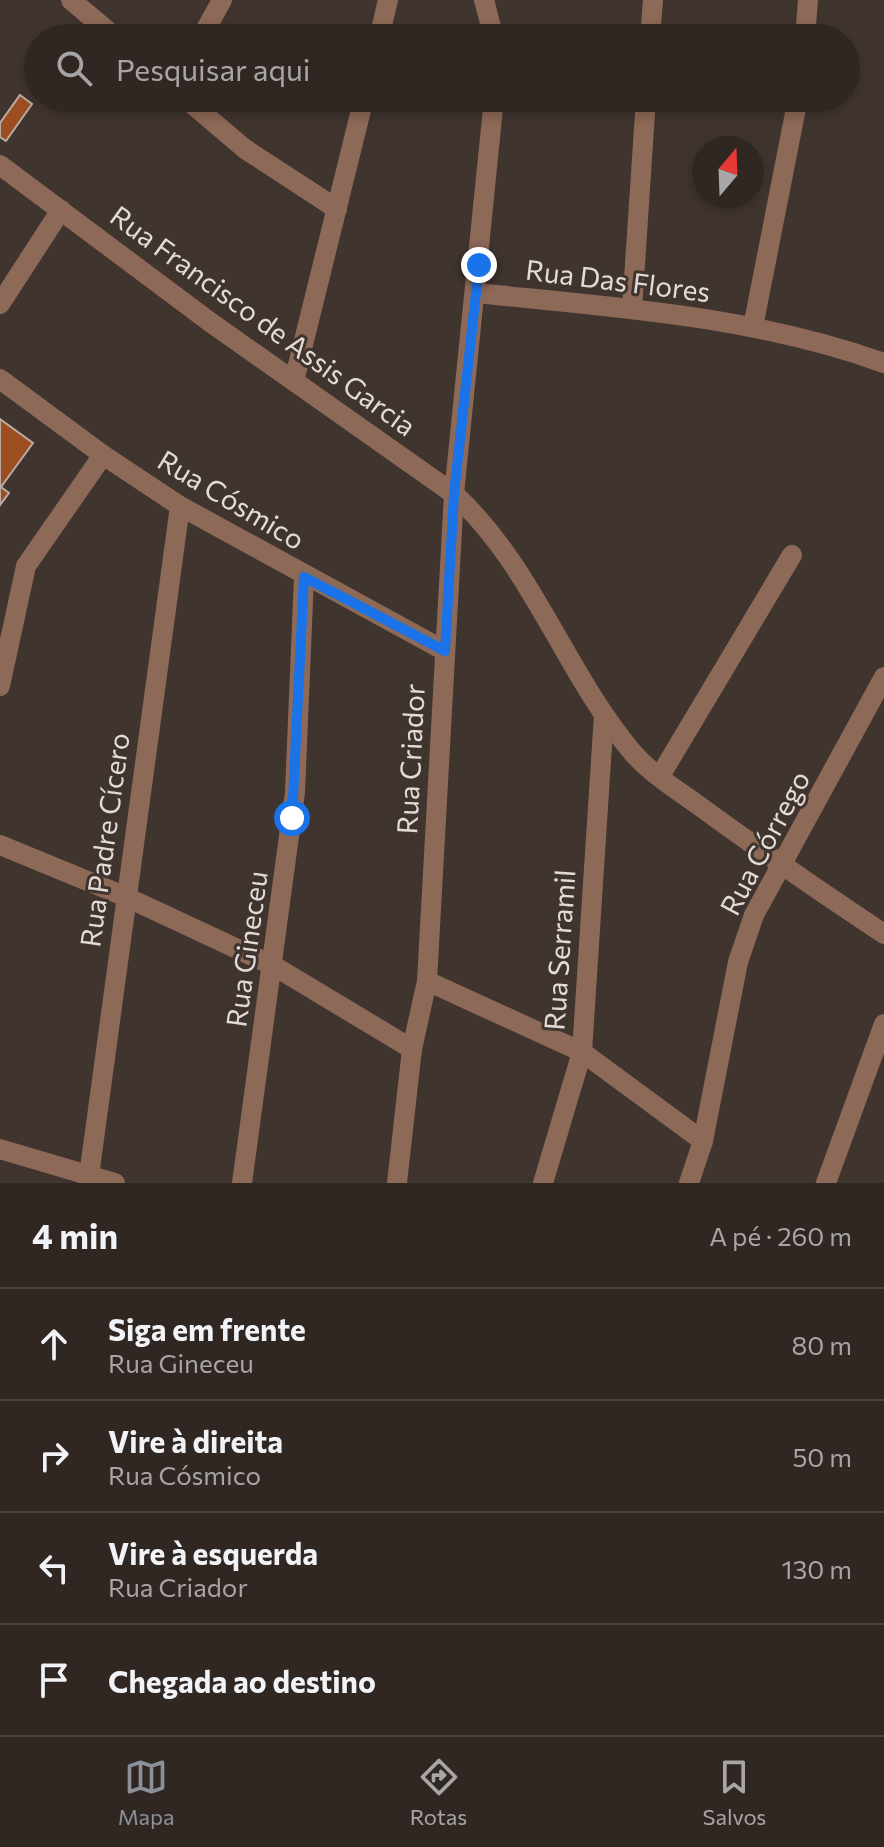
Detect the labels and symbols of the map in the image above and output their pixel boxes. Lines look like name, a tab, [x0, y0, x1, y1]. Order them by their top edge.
north arrow	[692, 136, 764, 208]
street label: Rua Francisco de Assis Garcia	[104, 198, 423, 442]
route end	[461, 247, 497, 283]
street label: Rua Das Flores	[524, 252, 712, 308]
street label: Rua Cósmico	[152, 442, 311, 556]
street label: Rua Criador	[389, 683, 431, 835]
street label: Rua Padre Cícero	[72, 731, 136, 949]
street label: Rua Córrego	[712, 765, 816, 920]
route start	[274, 800, 310, 836]
street label: Rua Serramil	[536, 868, 582, 1031]
street label: Rua Gineceu	[218, 869, 274, 1029]

